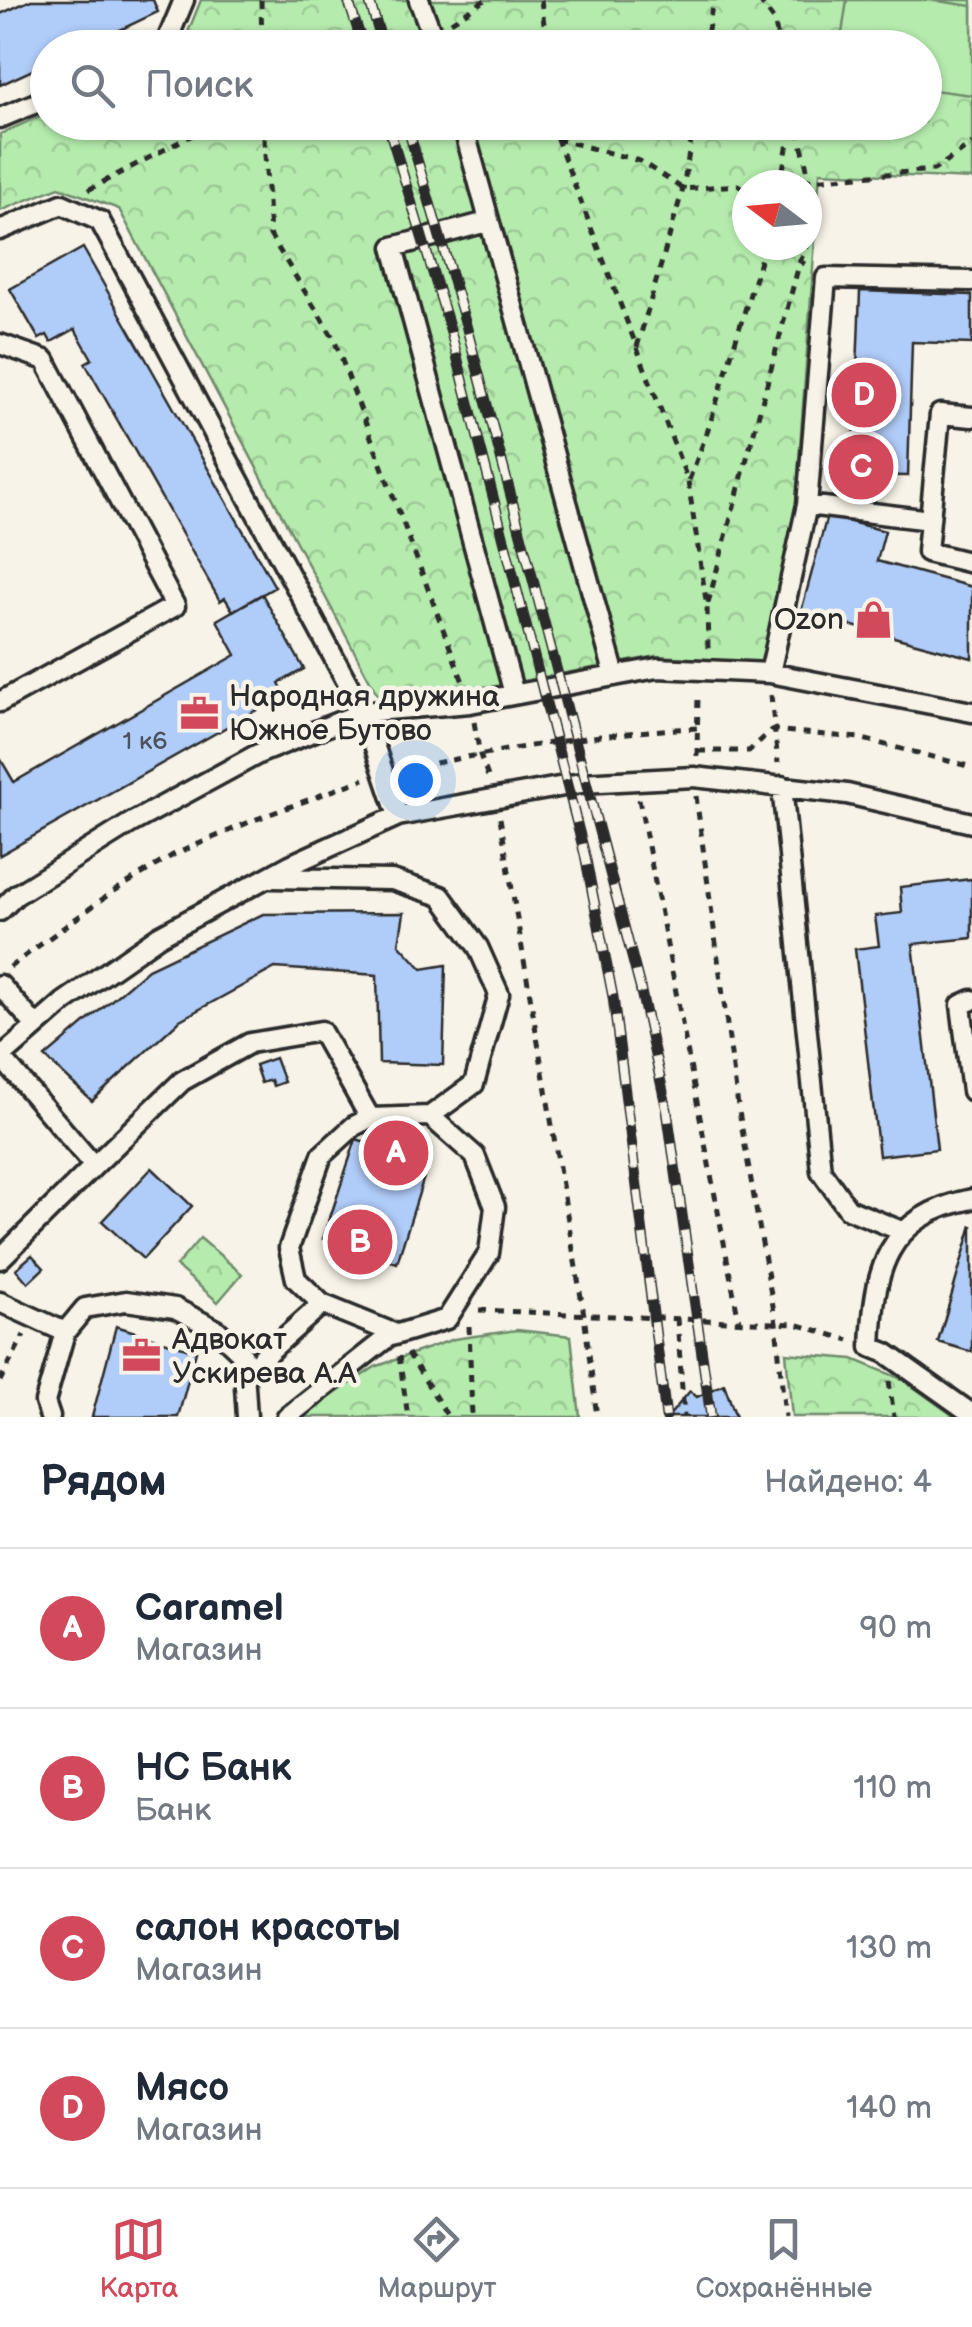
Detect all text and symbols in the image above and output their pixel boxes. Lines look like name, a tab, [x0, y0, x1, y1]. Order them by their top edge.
search box	[30, 30, 942, 140]
icon: search	[65, 58, 120, 113]
text: Поиск	[145, 63, 253, 108]
north arrow	[732, 170, 822, 260]
pin: D	[832, 358, 896, 432]
pin: C	[828, 430, 894, 504]
shop icon: Ozon	[853, 598, 895, 640]
place label: Ozon	[774, 602, 844, 638]
place label: Народная дружина Южное Бутово	[229, 679, 500, 749]
office icon: Народная дружина Южное Бутово	[178, 692, 220, 734]
house number: 1 к6	[122, 726, 168, 757]
your location	[390, 755, 441, 806]
pin: A	[364, 1116, 428, 1190]
pin: B	[328, 1204, 392, 1280]
place label: Адвокат Ускирева А.А	[171, 1322, 357, 1392]
office icon: Адвокат Ускирева А.А	[121, 1335, 163, 1377]
text: Рядом	[40, 1457, 167, 1508]
text: Найдено: 4	[764, 1463, 932, 1502]
text: Caramel	[135, 1586, 284, 1631]
text: A	[63, 1609, 82, 1648]
text: 90 m	[860, 1609, 932, 1648]
text: Магазин	[135, 1631, 263, 1670]
text: НС Банк	[135, 1746, 291, 1791]
text: B	[61, 1769, 84, 1808]
text: 110 m	[853, 1769, 932, 1808]
text: Банк	[135, 1791, 211, 1830]
text: салон красоты	[135, 1906, 401, 1951]
text: C	[61, 1929, 84, 1968]
text: 130 m	[846, 1929, 932, 1968]
text: Магазин	[135, 1951, 263, 1990]
text: Мясо	[135, 2066, 229, 2111]
text: D	[61, 2089, 84, 2128]
text: 140 m	[846, 2089, 932, 2128]
text: Магазин	[135, 2111, 263, 2150]
tab: Карта	[100, 2212, 178, 2305]
tab: Маршрут	[377, 2212, 496, 2305]
tab: Сохранённые	[696, 2212, 872, 2305]

